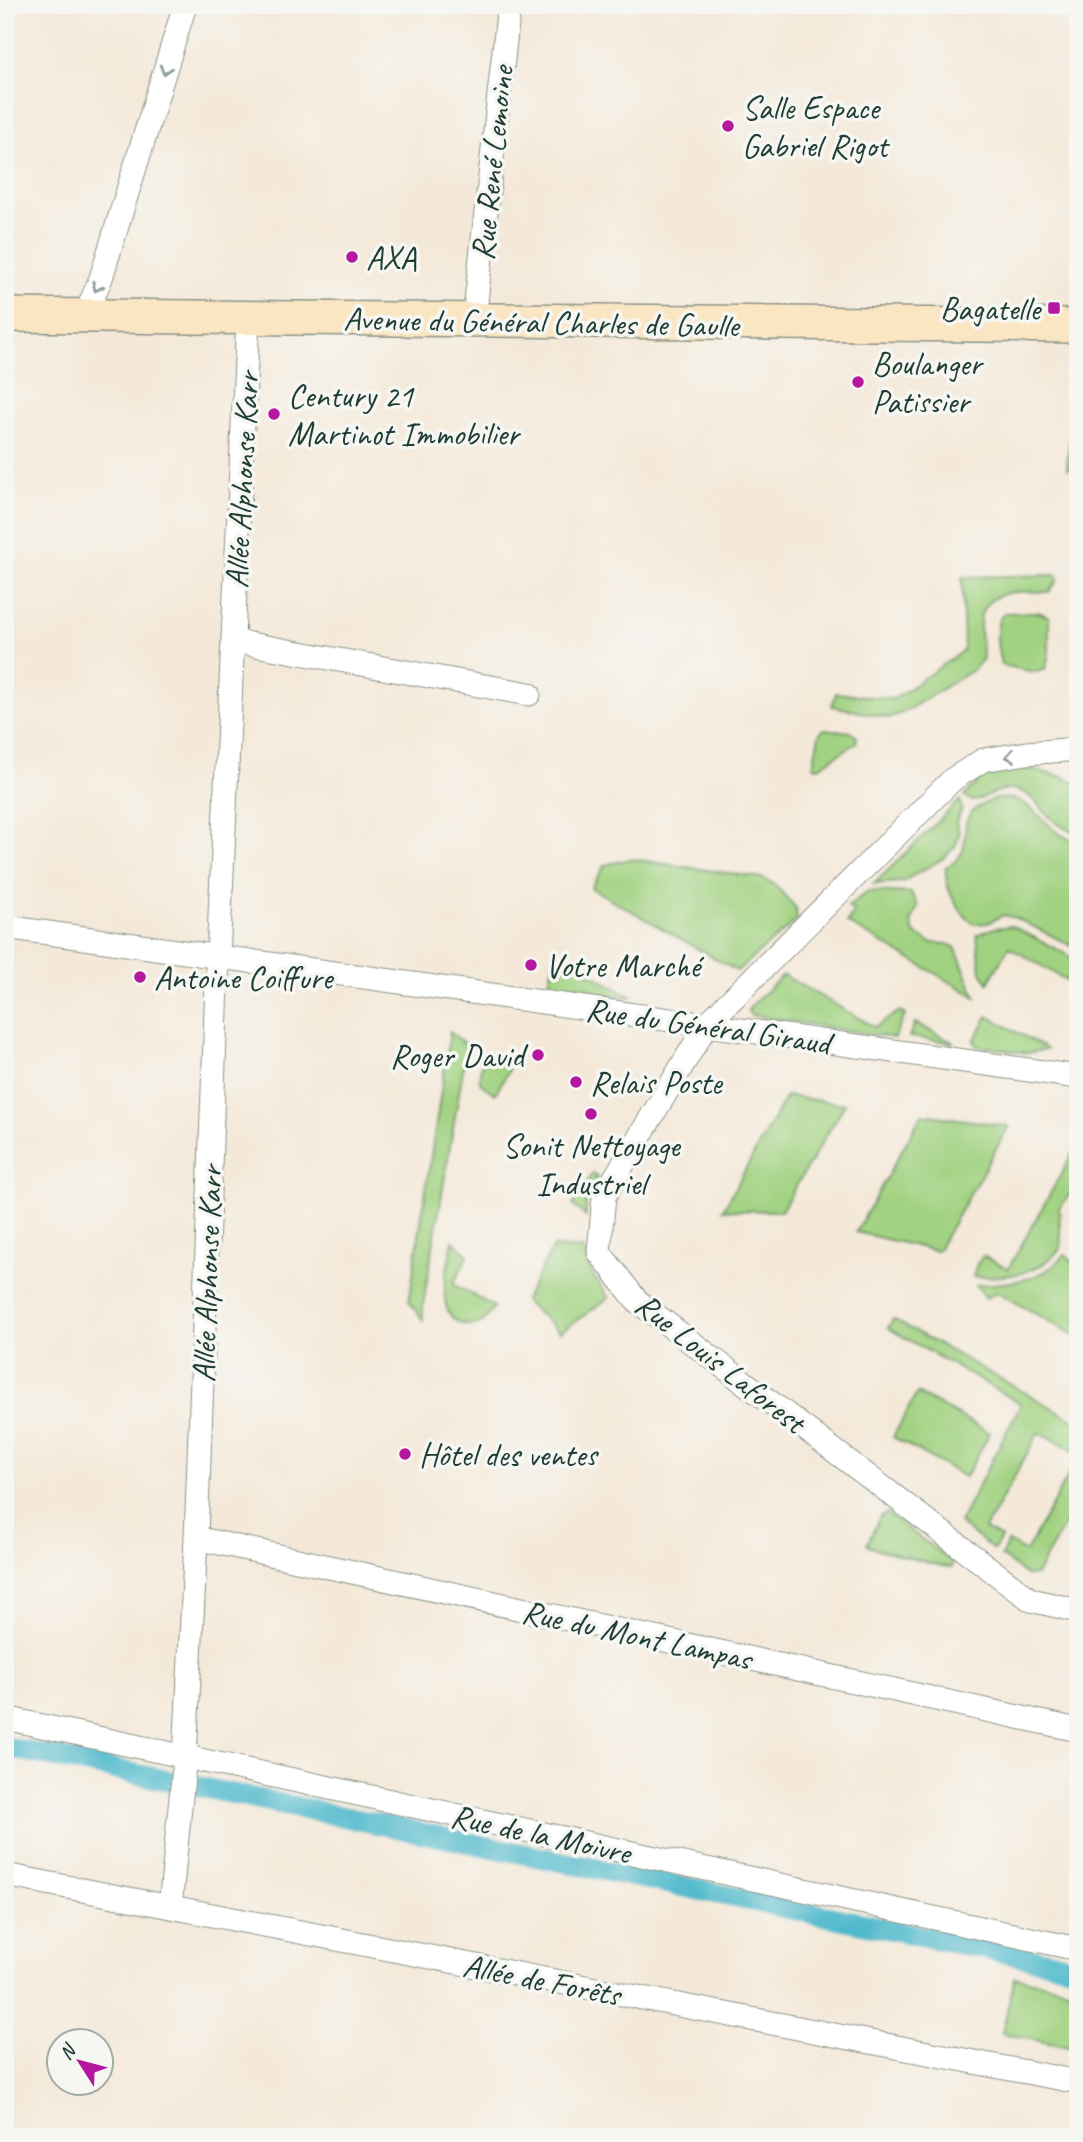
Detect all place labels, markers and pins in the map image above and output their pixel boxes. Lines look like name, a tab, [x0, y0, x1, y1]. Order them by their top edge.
place label: Salle Espace Gabriel Rigot	[742, 87, 890, 167]
marker: Salle Espace Gabriel Rigot	[720, 118, 736, 134]
place label: AXA	[366, 237, 418, 279]
marker: AXA	[344, 249, 360, 265]
place label: Bagatelle	[940, 288, 1042, 330]
marker: Bagatelle	[1046, 300, 1062, 316]
place label: Boulanger Patissier	[872, 343, 984, 423]
marker: Boulanger Patissier	[850, 374, 866, 390]
place label: Century 21 Martinot Immobilier	[288, 375, 522, 455]
marker: Century 21 Martinot Immobilier	[266, 406, 282, 422]
place label: Votre Marché	[545, 945, 705, 987]
place label: Antoine Coiffure	[154, 957, 334, 999]
marker: Votre Marché	[523, 957, 539, 973]
marker: Antoine Coiffure	[132, 969, 148, 985]
place label: Roger David	[390, 1035, 529, 1077]
marker: Roger David	[530, 1047, 546, 1063]
place label: Relais Poste	[590, 1062, 724, 1104]
marker: Relais Poste	[568, 1074, 584, 1090]
marker: Sonit Nettoyage Industriel	[583, 1106, 599, 1122]
place label: Sonit Nettoyage Industriel	[502, 1125, 682, 1205]
place label: Hôtel des ventes	[419, 1434, 600, 1476]
marker: Hôtel des ventes	[397, 1446, 413, 1462]

